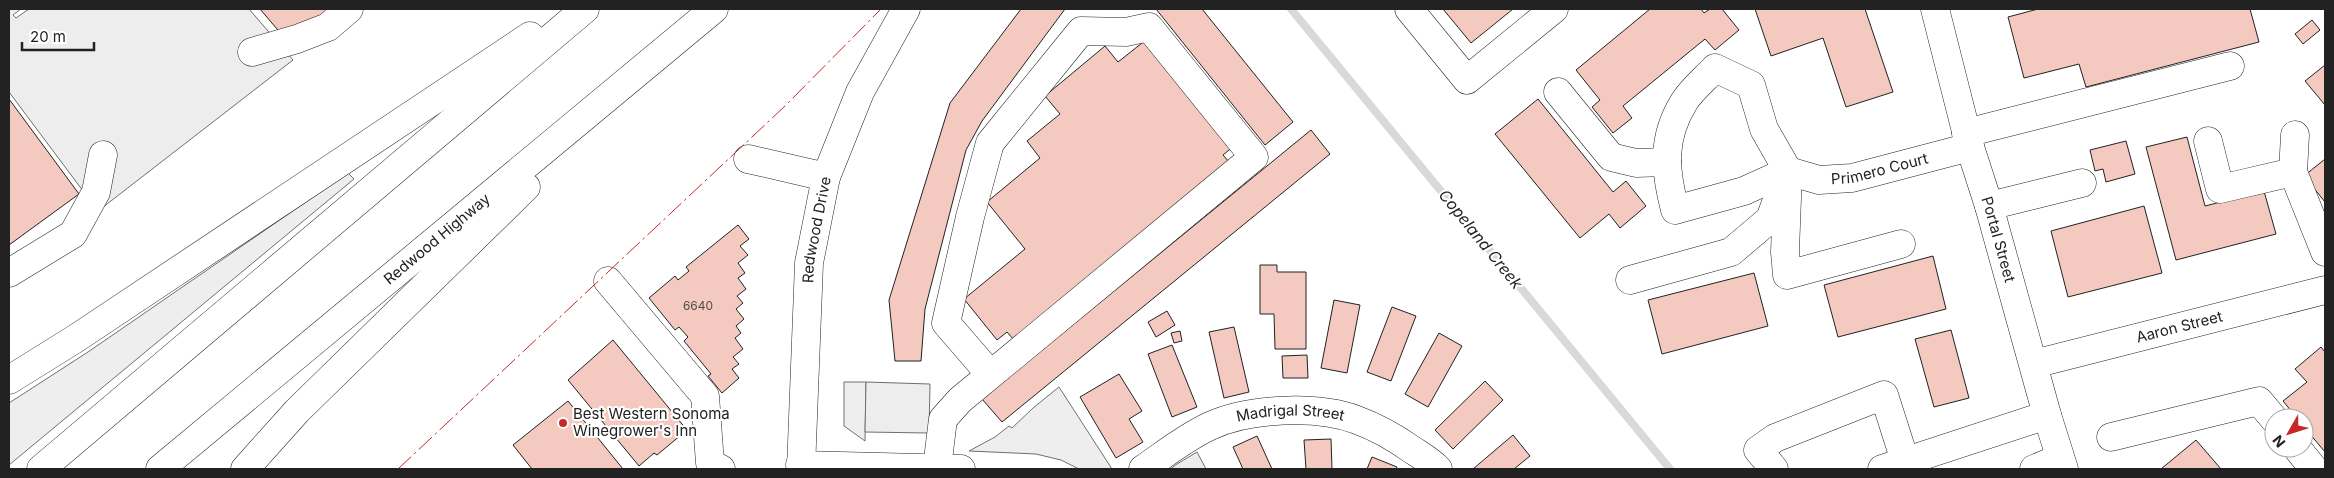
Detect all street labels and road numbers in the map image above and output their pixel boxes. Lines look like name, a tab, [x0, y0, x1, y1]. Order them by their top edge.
street label: Primero Court	[1830, 148, 1930, 188]
street label: Redwood Drive	[798, 175, 835, 284]
street label: Redwood Highway	[380, 189, 494, 288]
street label: Portal Street	[1978, 194, 2020, 284]
street label: Aaron Street	[2134, 306, 2225, 347]
street label: Madrigal Street	[1234, 400, 1347, 426]

